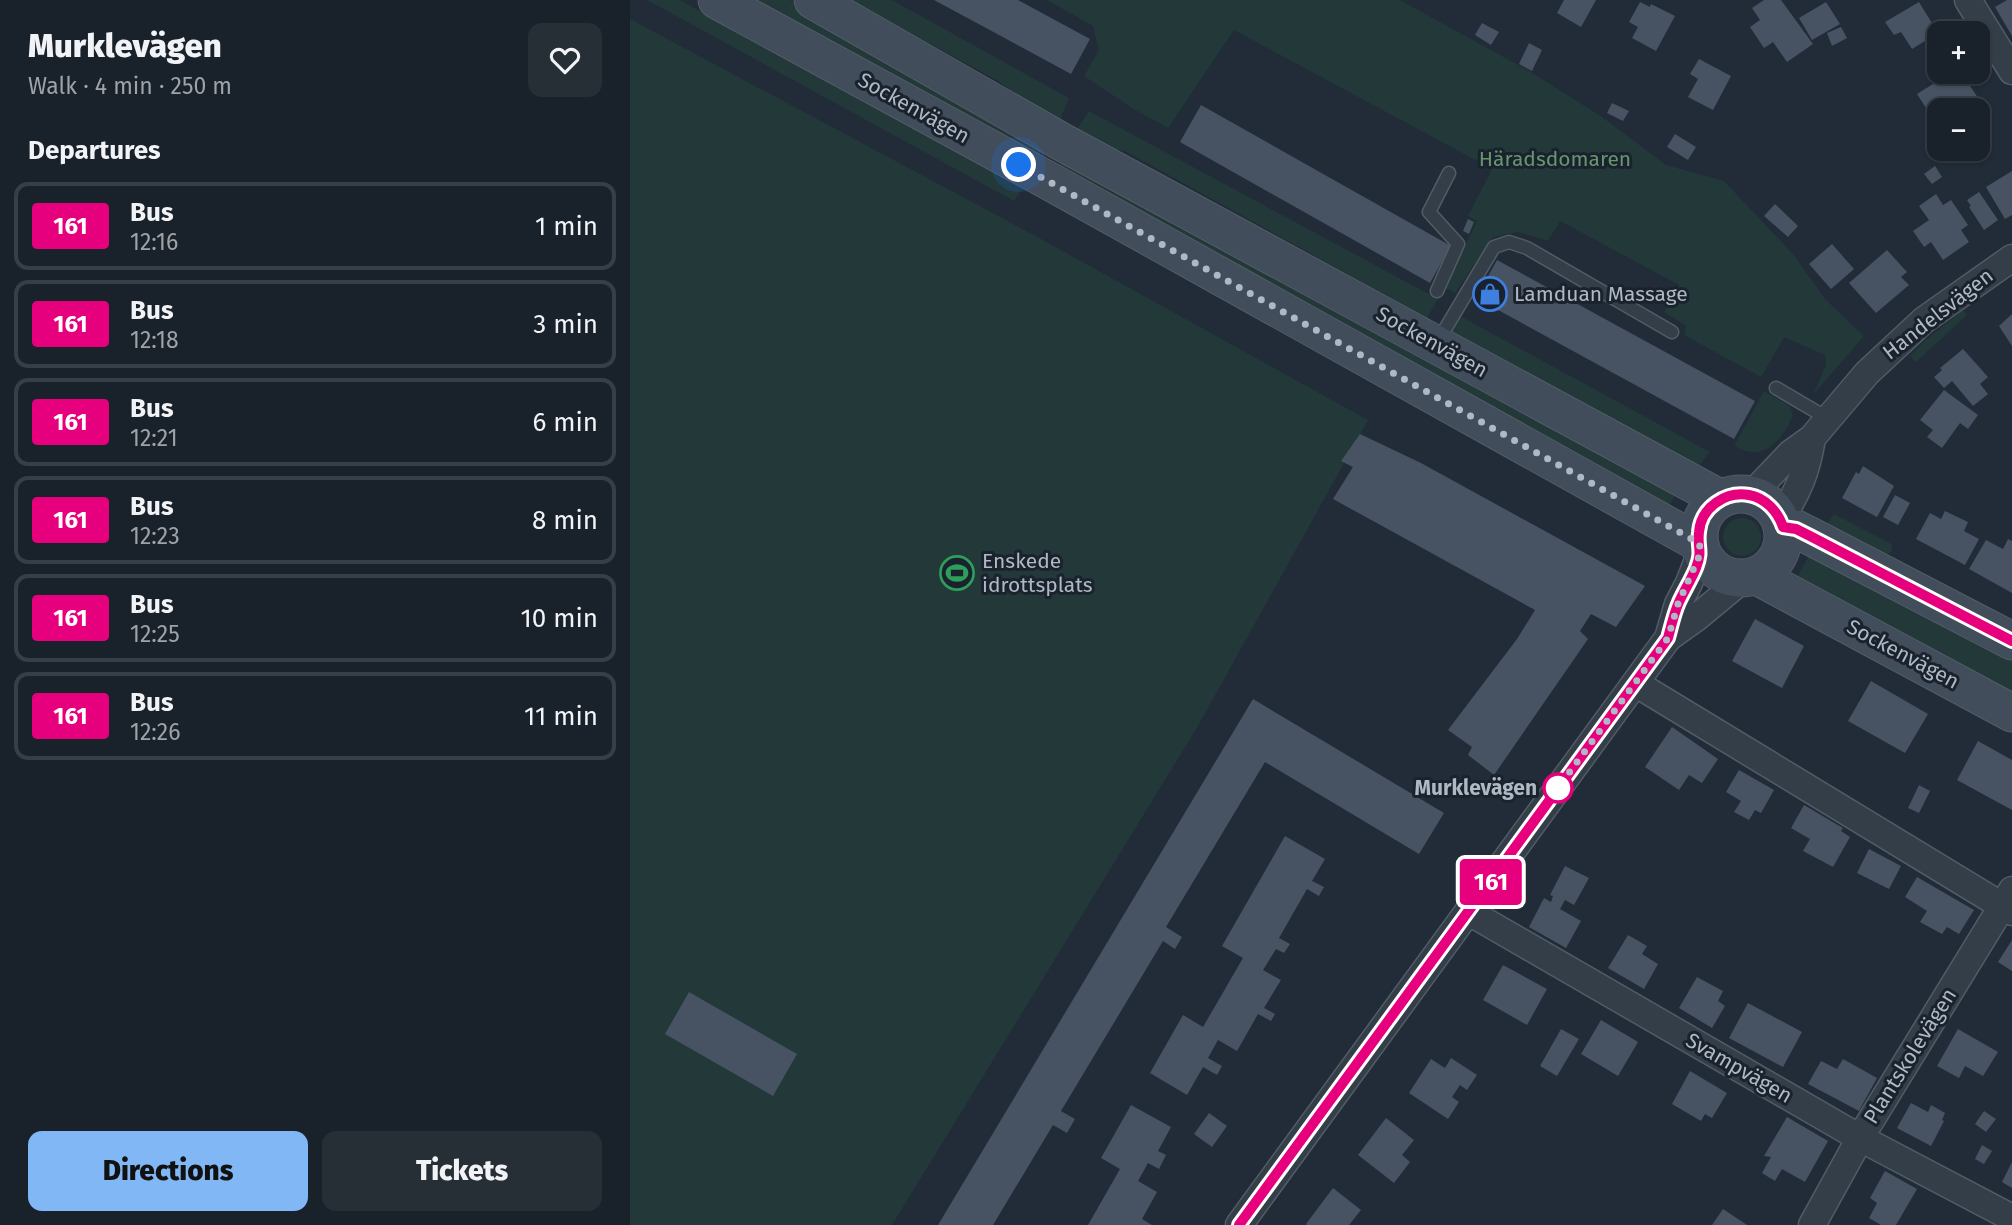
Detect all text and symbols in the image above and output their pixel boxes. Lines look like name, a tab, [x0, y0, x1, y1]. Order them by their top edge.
map controls	[1927, 21, 1990, 161]
button: +	[1927, 21, 1990, 84]
button: heart	[528, 23, 602, 97]
text: Murklevägen	[28, 26, 222, 66]
street label: Sockenvägen	[854, 67, 974, 149]
text: Walk · 4 min · 250 m	[28, 72, 232, 100]
button: −	[1927, 98, 1990, 161]
text: Departures	[28, 135, 161, 166]
park label: Häradsdomaren	[1479, 146, 1631, 172]
your location	[1001, 147, 1036, 182]
text: Bus	[130, 197, 173, 228]
text: 1 min	[535, 211, 598, 242]
text: 161	[53, 212, 88, 240]
text: 12:16	[130, 228, 178, 256]
street label: Handelsvägen	[1878, 263, 1998, 365]
shop icon: Lamduan Massage	[1471, 275, 1509, 313]
place label: Lamduan Massage	[1514, 281, 1688, 307]
text: Bus	[130, 295, 173, 326]
street label: Sockenvägen	[1372, 301, 1492, 383]
text: 3 min	[533, 309, 598, 340]
text: 161	[53, 310, 88, 338]
text: 12:18	[130, 326, 179, 354]
text: Bus	[130, 393, 173, 424]
text: 6 min	[532, 407, 598, 438]
text: 161	[53, 408, 88, 436]
text: 12:21	[130, 424, 178, 452]
text: Bus	[130, 491, 173, 522]
text: 8 min	[532, 505, 598, 536]
text: 161	[53, 506, 88, 534]
text: 12:23	[130, 522, 180, 550]
place label: Enskede idrottsplats	[982, 548, 1093, 598]
sports icon: Enskede idrottsplats	[938, 554, 976, 592]
text: Bus	[130, 589, 173, 620]
text: 10 min	[520, 603, 598, 634]
text: 161	[53, 604, 88, 632]
street label: Sockenvägen	[1842, 614, 1964, 694]
text: 12:25	[130, 620, 180, 648]
text: Bus	[130, 687, 173, 718]
text: 11 min	[524, 701, 598, 732]
text: 161	[53, 702, 88, 730]
text: 12:26	[130, 718, 181, 746]
marker: Murklevägen	[1543, 773, 1573, 803]
place label: Murklevägen	[1414, 775, 1537, 801]
line badge: 161	[1451, 859, 1531, 905]
text: 161	[1474, 868, 1508, 896]
street label: Plantskolevägen	[1858, 983, 1962, 1129]
street label: Svampvägen	[1681, 1027, 1797, 1109]
button: Directions	[28, 1131, 308, 1211]
button: Tickets	[322, 1131, 602, 1211]

